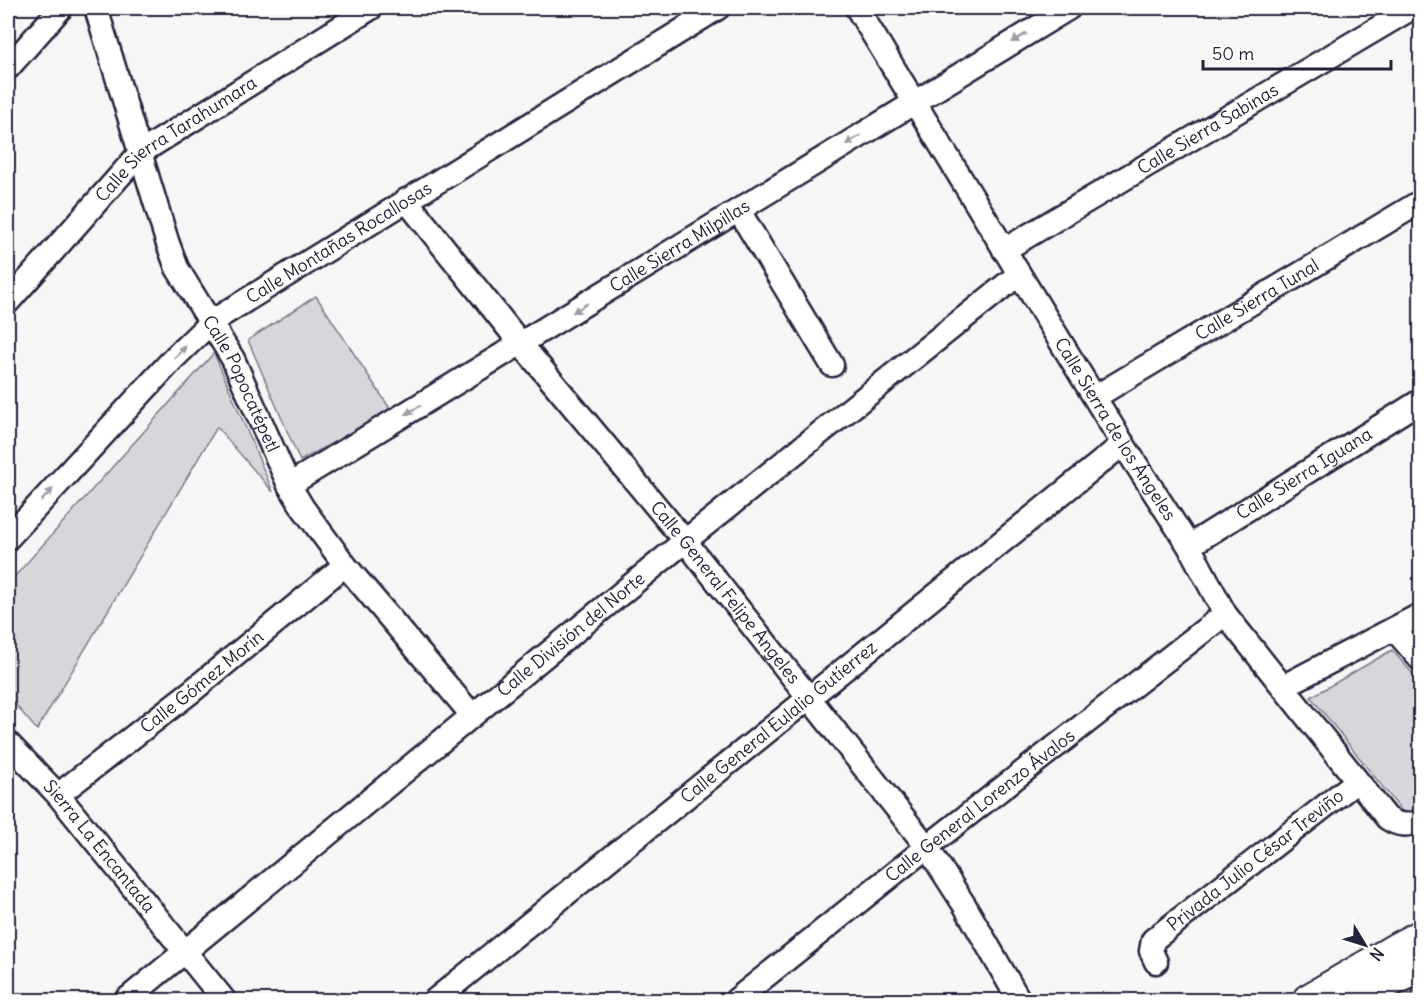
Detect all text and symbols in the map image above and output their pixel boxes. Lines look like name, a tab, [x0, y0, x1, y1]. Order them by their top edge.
one-way arrow	[1010, 33, 1027, 43]
scale bar	[1203, 33, 1390, 71]
text: 50 m	[1212, 42, 1254, 65]
street label: Calle Sierra Tarahumara	[90, 71, 261, 206]
street label: Calle Sierra Sabinas	[1133, 78, 1282, 179]
one-way arrow	[845, 134, 861, 145]
street label: Calle Montañas Rocallosas	[242, 176, 436, 308]
street label: Calle Sierra Milpillas	[605, 194, 754, 297]
street label: Calle Sierra Tunal	[1191, 253, 1323, 345]
one-way arrow	[572, 303, 588, 314]
street label: Calle Popocatépetl	[198, 311, 285, 456]
street label: Calle Sierra de los Ángeles	[1050, 333, 1182, 525]
one-way arrow	[173, 345, 187, 360]
one-way arrow	[405, 404, 421, 415]
street label: Calle Sierra Iguana	[1232, 422, 1376, 524]
one-way arrow	[40, 488, 54, 503]
street label: Calle General Felipe Ángeles	[646, 496, 806, 688]
street label: Calle División del Norte	[492, 567, 650, 702]
street label: Calle Gómez Morín	[135, 625, 268, 738]
street label: Calle General Eulalio Gutíerrez	[676, 635, 882, 808]
street label: Calle General Lorenzo Ávalos	[880, 724, 1079, 887]
street label: Sierra La Encantada	[39, 775, 161, 917]
street label: Privada Julio César Treviño	[1162, 784, 1348, 936]
north arrow	[1335, 915, 1395, 975]
text: N	[1366, 944, 1388, 965]

